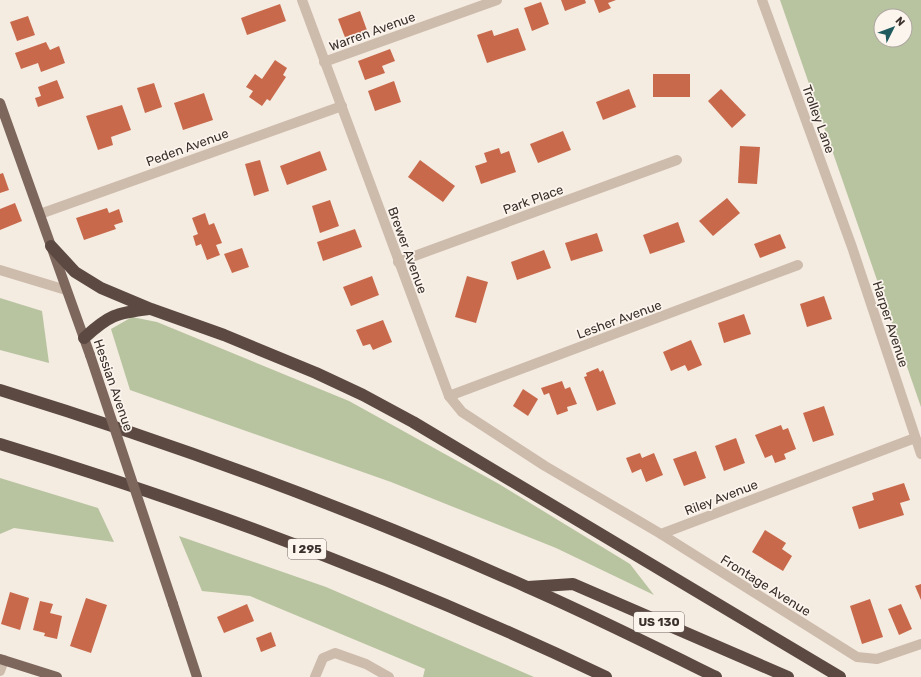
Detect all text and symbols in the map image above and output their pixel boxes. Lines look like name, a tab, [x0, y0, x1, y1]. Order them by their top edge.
north arrow	[873, 8, 913, 48]
street label: Warren Avenue	[327, 9, 417, 54]
text: N	[893, 14, 908, 29]
street label: Trolley Lane	[799, 83, 838, 155]
street label: Peden Avenue	[144, 126, 231, 169]
street label: Park Place	[501, 182, 565, 217]
street label: Brewer Avenue	[385, 205, 430, 296]
street label: Harper Avenue	[870, 279, 911, 369]
street label: Lesher Avenue	[575, 297, 664, 342]
street label: Hessian Avenue	[91, 337, 136, 433]
street label: Riley Avenue	[683, 477, 760, 518]
road number: I 295	[288, 539, 326, 559]
street label: Frontage Avenue	[717, 552, 813, 620]
road number: US 130	[634, 612, 684, 632]

